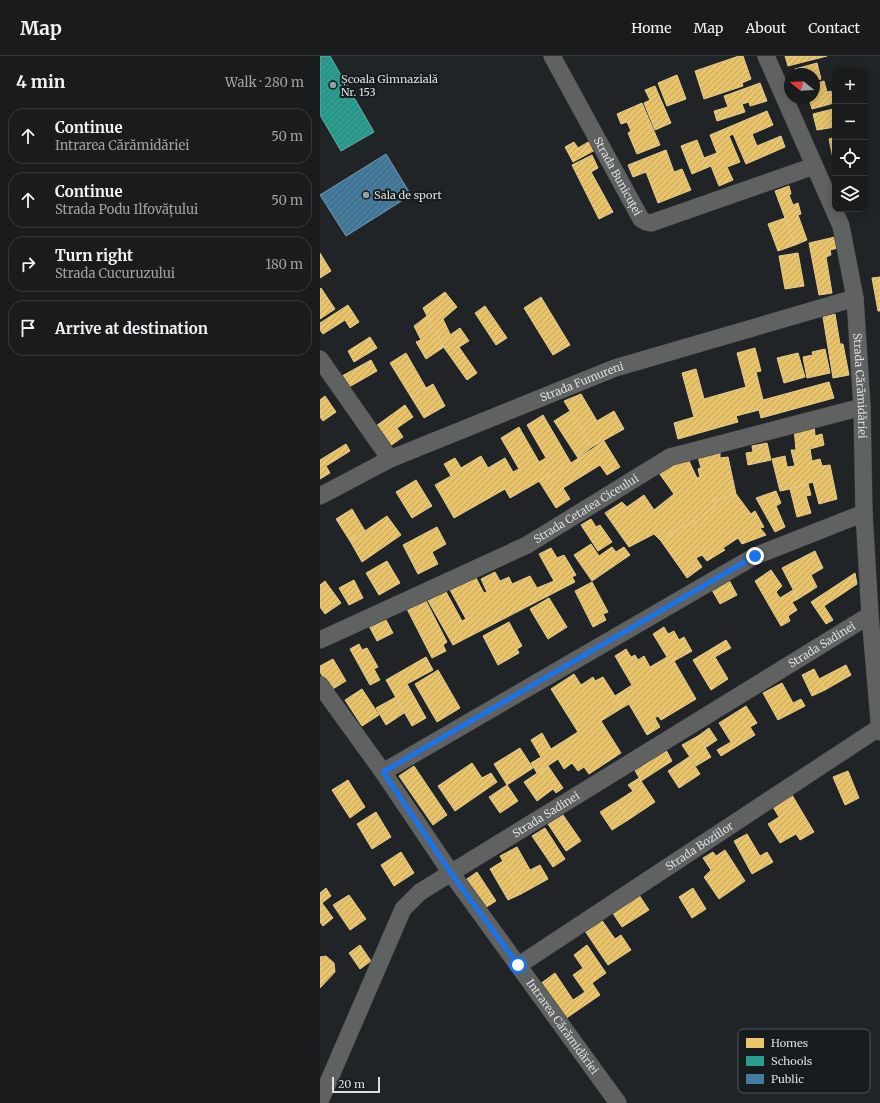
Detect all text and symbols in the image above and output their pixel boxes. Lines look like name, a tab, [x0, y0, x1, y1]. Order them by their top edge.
text: Map	[20, 16, 62, 40]
text: Home	[631, 19, 672, 37]
text: Map	[694, 19, 723, 37]
text: About	[745, 19, 786, 37]
text: Contact	[808, 19, 860, 37]
north arrow	[784, 68, 820, 104]
map controls	[832, 68, 868, 212]
button: +	[832, 68, 868, 104]
text: 4 min	[16, 71, 65, 93]
place label: Școala Gimnazială Nr. 153	[341, 72, 438, 99]
text: Walk · 280 m	[225, 74, 304, 91]
marker: Școala Gimnazială Nr. 153	[328, 80, 338, 90]
button: −	[832, 104, 868, 140]
text: Continue	[55, 118, 123, 137]
icon: ahead	[17, 125, 39, 147]
text: 50 m	[271, 128, 303, 145]
street label: Strada Bunicuței	[591, 134, 645, 218]
text: Intrarea Cărămidăriei	[55, 137, 189, 154]
button: locate	[832, 140, 868, 176]
button: layers	[832, 176, 868, 212]
text: Continue	[55, 182, 123, 201]
place label: Sala de sport	[374, 188, 442, 202]
icon: ahead	[17, 189, 39, 211]
marker: Sala de sport	[361, 190, 371, 200]
text: 50 m	[271, 192, 303, 209]
text: Strada Podu Ilfovățului	[55, 201, 198, 218]
text: Turn right	[55, 246, 133, 265]
icon: right	[17, 253, 39, 275]
text: 180 m	[265, 256, 303, 273]
text: Strada Cucuruzului	[55, 265, 175, 282]
icon: arrive	[17, 317, 39, 339]
text: Arrive at destination	[55, 319, 208, 338]
street label: Strada Cărămidăriei	[850, 332, 870, 439]
street label: Strada Fumureni	[538, 359, 626, 405]
street label: Strada Cetatea Ciceului	[531, 471, 641, 546]
route end	[746, 547, 764, 565]
street label: Strada Sadinei	[786, 618, 858, 671]
street label: Strada Sadinei	[510, 788, 582, 841]
street label: Strada Boziilor	[663, 819, 736, 874]
route start	[509, 956, 527, 974]
street label: Intrarea Cărămidăriei	[523, 976, 602, 1077]
legend	[738, 1029, 870, 1093]
text: Homes	[771, 1036, 808, 1050]
text: Schools	[771, 1054, 812, 1068]
text: Public	[771, 1072, 804, 1086]
scale bar	[332, 1075, 380, 1094]
text: 20 m	[338, 1077, 365, 1091]

